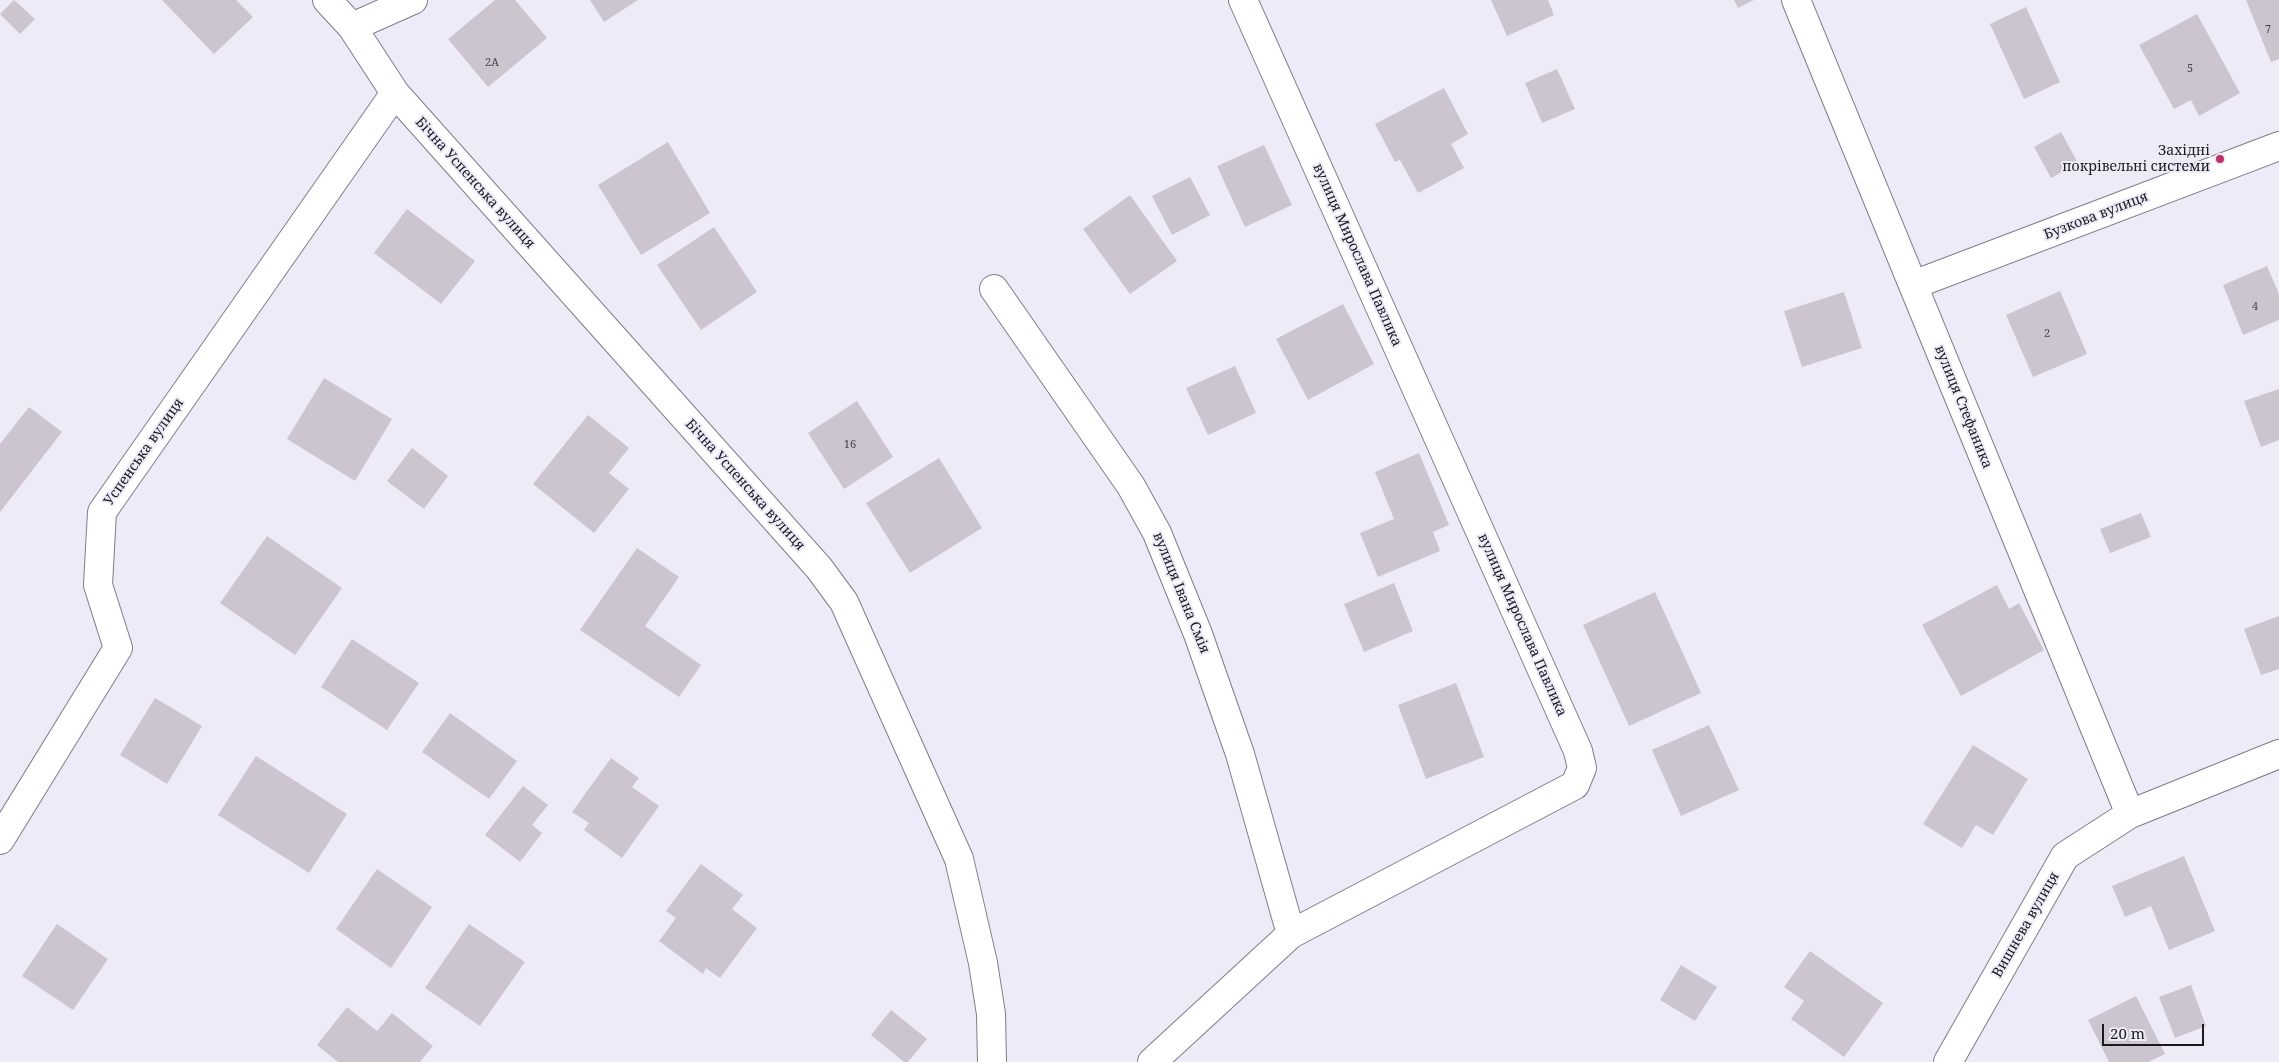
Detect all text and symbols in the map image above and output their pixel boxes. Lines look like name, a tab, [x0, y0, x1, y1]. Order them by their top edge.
house number: 7	[2265, 23, 2271, 37]
house number: 2А	[485, 56, 499, 70]
house number: 5	[2187, 62, 2193, 76]
street label: Бічна Успенська вулиця	[412, 114, 538, 252]
place label: Західні покрівельні системи	[2062, 143, 2210, 176]
marker: Західні покрівельні системи	[2214, 153, 2226, 165]
street label: вулиця Мирослава Павлика	[1309, 161, 1405, 349]
street label: Бузкова вулиця	[2042, 188, 2150, 244]
house number: 4	[2252, 300, 2258, 314]
house number: 2	[2044, 327, 2050, 341]
street label: вулиця Стефаника	[1931, 343, 1995, 471]
street label: Успенська вулиця	[101, 395, 187, 509]
street label: Бічна Успенська вулиця	[682, 416, 808, 554]
house number: 16	[844, 438, 856, 452]
street label: вулиця Івана Смія	[1149, 530, 1213, 656]
street label: вулиця Мирослава Павлика	[1474, 531, 1570, 719]
street label: Вишнева вулиця	[1989, 869, 2063, 981]
scale bar	[2104, 1014, 2206, 1046]
text: 20 m	[2110, 1023, 2145, 1043]

